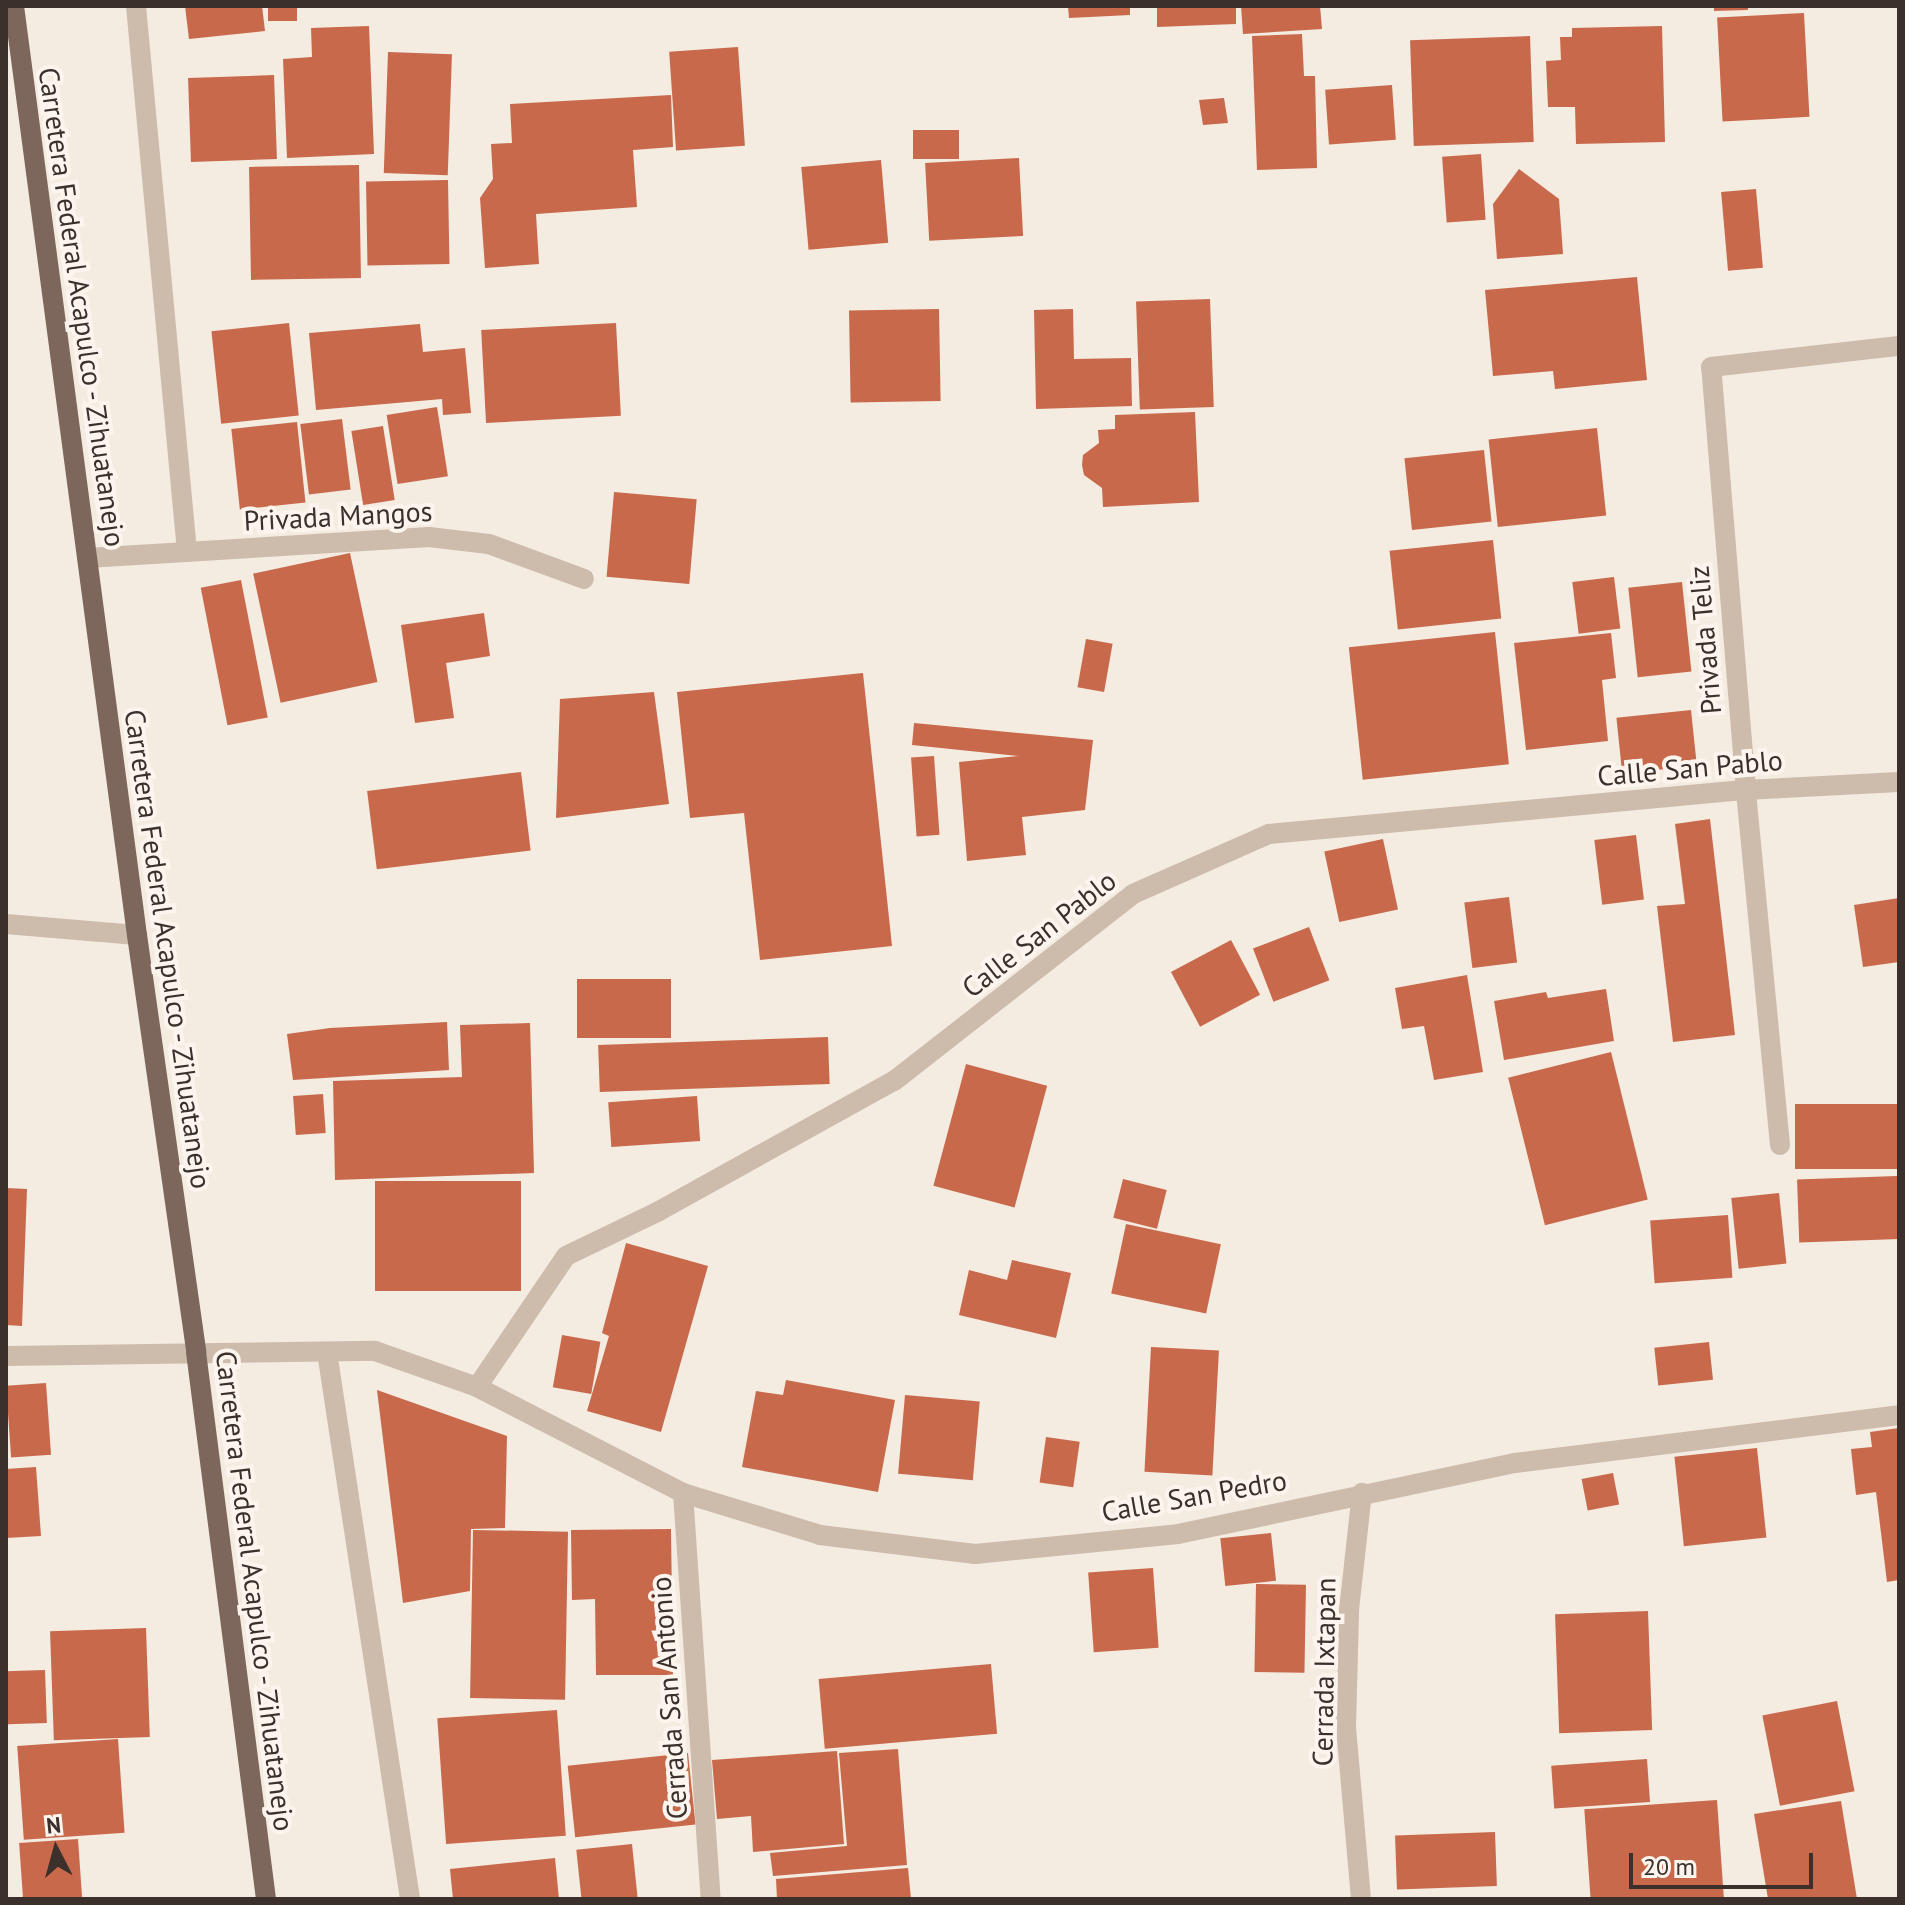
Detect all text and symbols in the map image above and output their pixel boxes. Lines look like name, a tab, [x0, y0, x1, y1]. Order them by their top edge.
street label: Carretera Federal Acapulco - Zihuatanejo	[31, 62, 133, 552]
street label: Privada Mangos	[243, 494, 433, 538]
street label: Privada Teliz	[1682, 564, 1728, 716]
street label: Carretera Federal Acapulco - Zihuatanejo	[117, 704, 219, 1194]
street label: Calle San Pablo	[1596, 743, 1784, 793]
street label: Calle San Pablo	[955, 864, 1123, 1004]
street label: Carretera Federal Acapulco - Zihuatanejo	[209, 1346, 301, 1836]
street label: Calle San Pedro	[1099, 1463, 1289, 1529]
street label: Cerrada San Antonio	[644, 1575, 694, 1821]
street label: Cerrada Ixtapan	[1306, 1577, 1342, 1767]
north arrow	[16, 1809, 96, 1889]
text: N	[45, 1810, 62, 1840]
scale bar	[1633, 1837, 1817, 1887]
text: 20 m	[1643, 1851, 1695, 1882]

